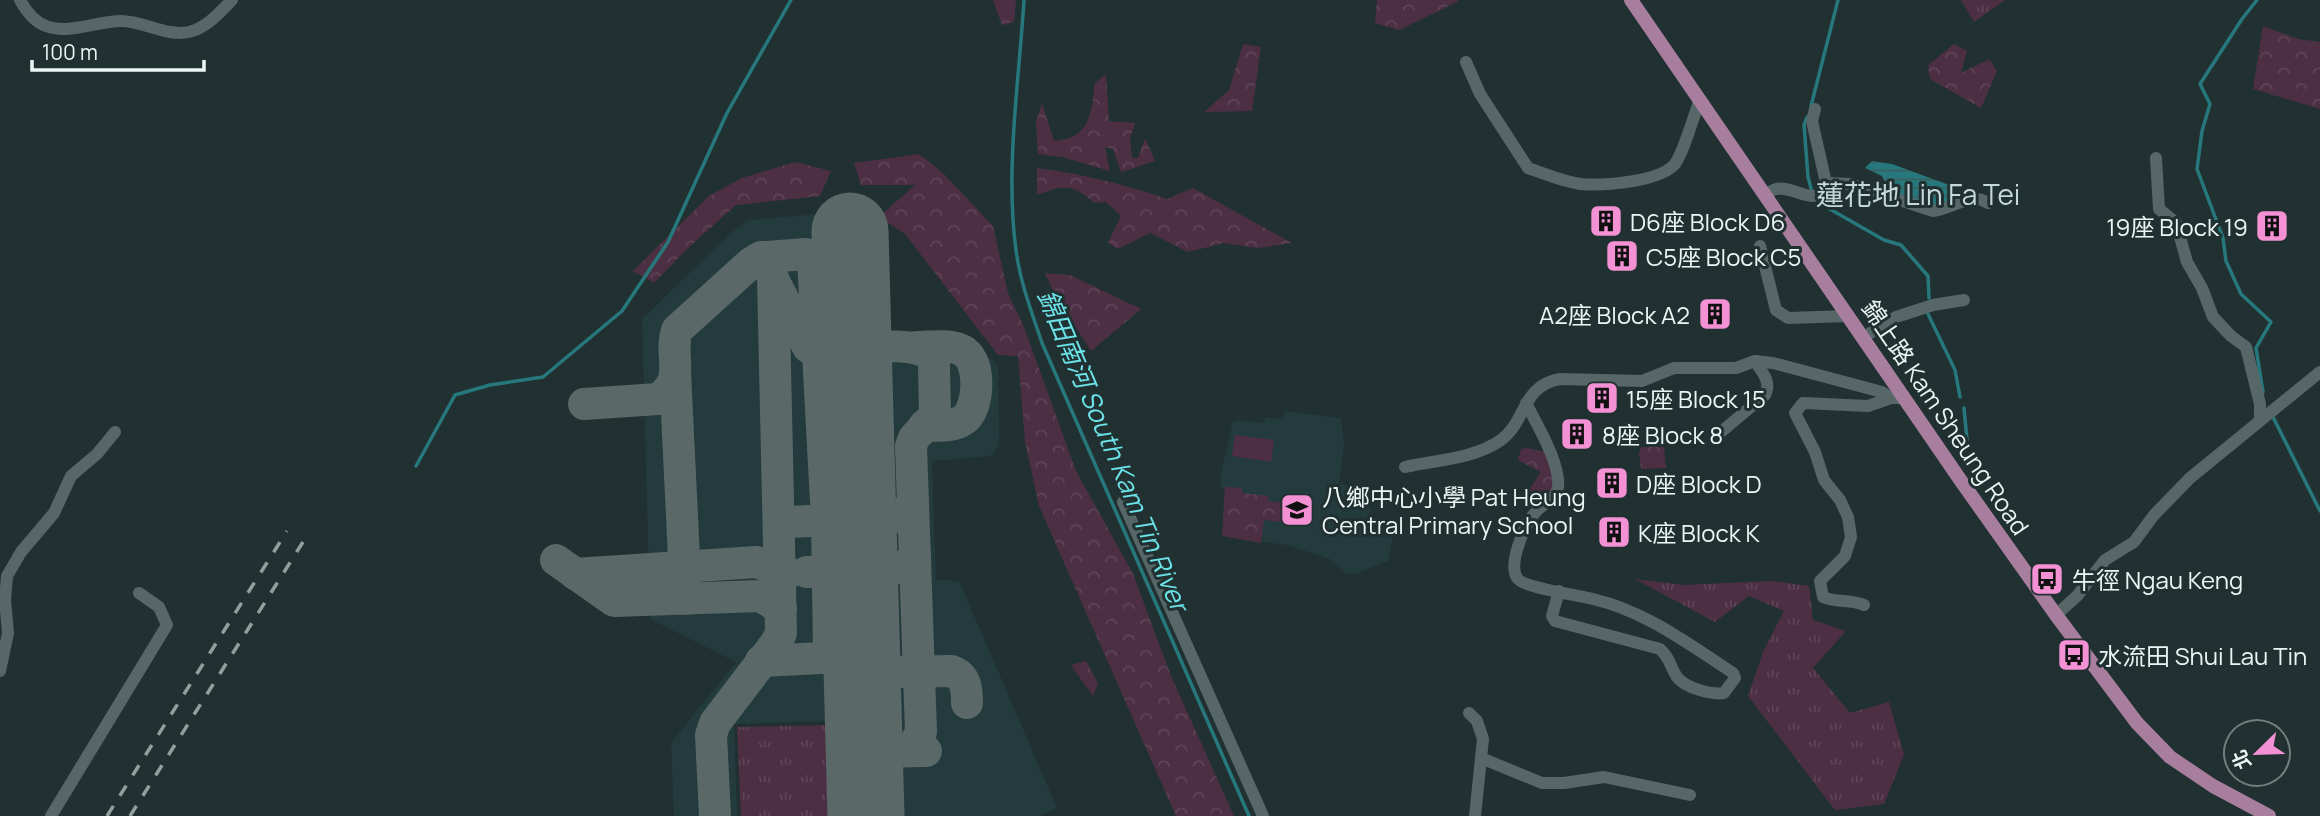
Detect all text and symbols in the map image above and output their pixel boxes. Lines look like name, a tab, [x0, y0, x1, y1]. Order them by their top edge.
scale bar	[32, 28, 203, 72]
text: 100 m	[42, 38, 98, 66]
district label: 蓮花地 Lin Fa Tei	[1816, 175, 2020, 213]
building icon: D6座 Block D6	[1587, 202, 1625, 240]
place label: D6座 Block D6	[1630, 205, 1785, 238]
building icon: 19座 Block 19	[2253, 207, 2291, 245]
place label: 19座 Block 19	[2106, 210, 2248, 243]
building icon: C5座 Block C5	[1603, 237, 1641, 275]
place label: C5座 Block C5	[1646, 240, 1801, 273]
water label: 錦田南河 South Kam Tin River	[1030, 284, 1200, 620]
street label: 錦上路 Kam Sheung Road	[1855, 293, 2037, 541]
building icon: A2座 Block A2	[1696, 295, 1734, 333]
place label: A2座 Block A2	[1539, 298, 1690, 331]
building icon: 15座 Block 15	[1583, 379, 1621, 417]
place label: 15座 Block 15	[1626, 382, 1766, 415]
building icon: 8座 Block 8	[1558, 415, 1596, 453]
place label: 8座 Block 8	[1602, 418, 1723, 451]
building icon: D座 Block D	[1593, 464, 1631, 502]
place label: D座 Block D	[1636, 467, 1762, 500]
place label: 八鄉中心小學 Pat Heung Central Primary School	[1322, 480, 1586, 541]
school or university icon: 八鄉中心小學 Pat Heung Central Primary School	[1278, 491, 1316, 529]
building icon: K座 Block K	[1595, 513, 1633, 551]
place label: K座 Block K	[1638, 516, 1761, 549]
bus stop icon: 牛徑 Ngau Keng	[2028, 560, 2066, 598]
place label: 牛徑 Ngau Keng	[2072, 563, 2243, 596]
bus stop icon: 水流田 Shui Lau Tin	[2055, 636, 2093, 674]
place label: 水流田 Shui Lau Tin	[2098, 639, 2307, 672]
north arrow	[2222, 718, 2292, 788]
text: 北	[2226, 746, 2257, 773]

